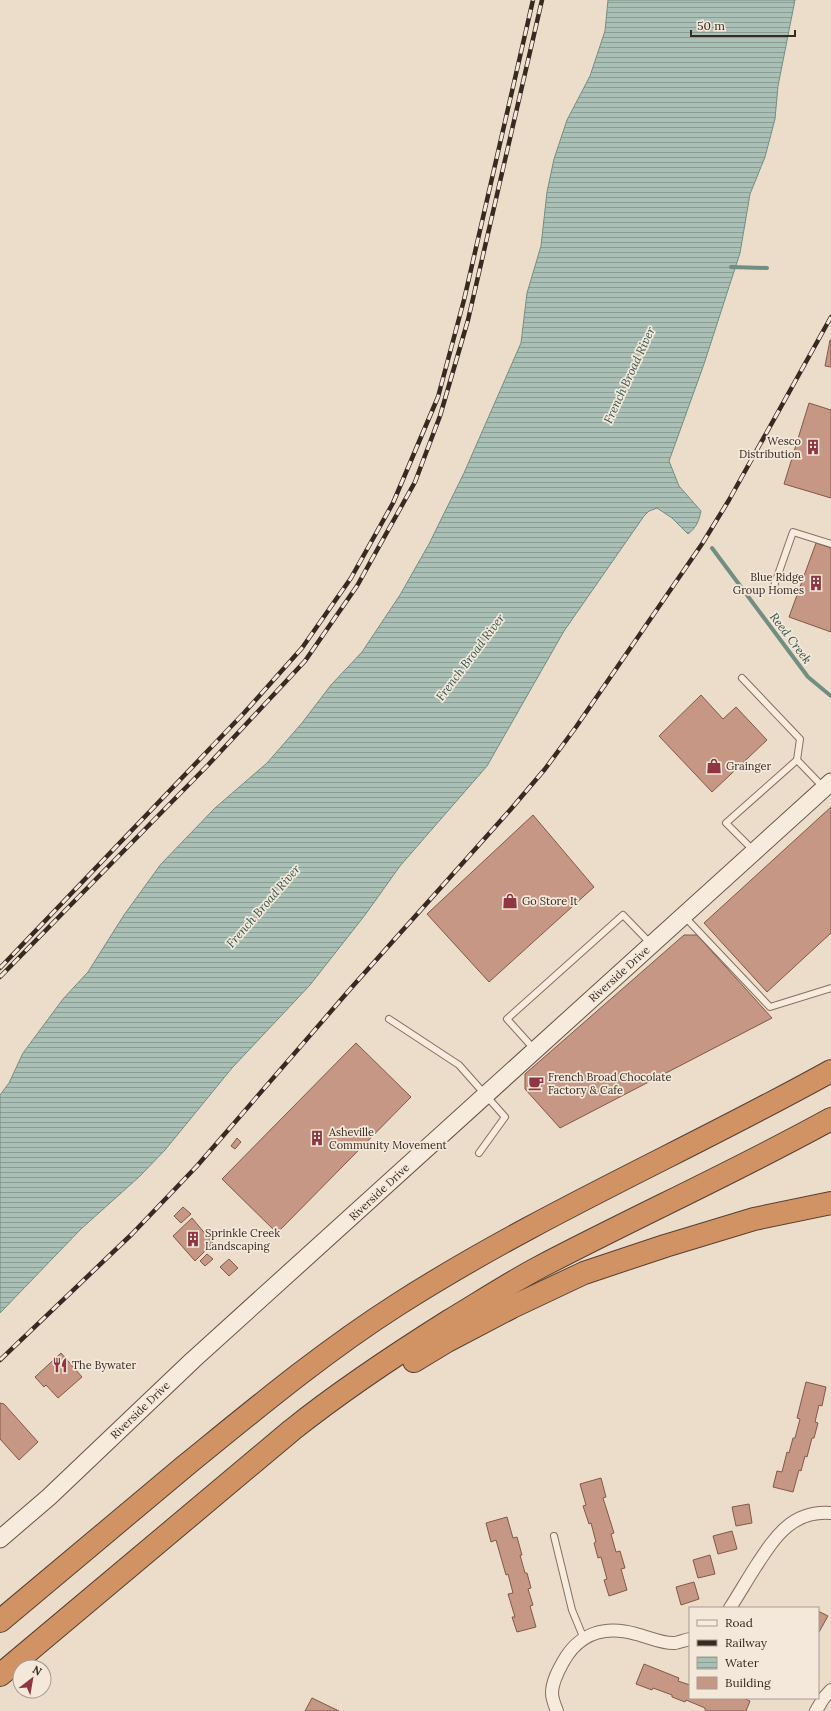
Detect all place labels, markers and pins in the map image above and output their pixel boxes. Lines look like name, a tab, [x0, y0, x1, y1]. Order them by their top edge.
place label: Wesco Distribution	[739, 434, 801, 461]
building icon: Wesco Distribution	[804, 438, 822, 456]
place label: Blue Ridge Group Homes	[733, 570, 804, 597]
building icon: Blue Ridge Group Homes	[807, 574, 825, 592]
shop icon: Grainger	[705, 757, 723, 775]
place label: Grainger	[726, 759, 771, 773]
shop icon: Go Store It	[501, 892, 519, 910]
place label: Go Store It	[522, 894, 579, 908]
place label: French Broad Chocolate Factory & Cafe	[548, 1070, 671, 1097]
cafe icon: French Broad Chocolate Factory & Cafe	[527, 1074, 545, 1092]
place label: Asheville Community Movement	[328, 1125, 448, 1152]
building icon: Asheville Community Movement	[308, 1129, 326, 1147]
place label: Sprinkle Creek Landscaping	[205, 1226, 280, 1253]
building icon: Sprinkle Creek Landscaping	[184, 1230, 202, 1248]
restaurant icon: The Bywater	[51, 1356, 69, 1374]
place label: The Bywater	[72, 1358, 137, 1372]

